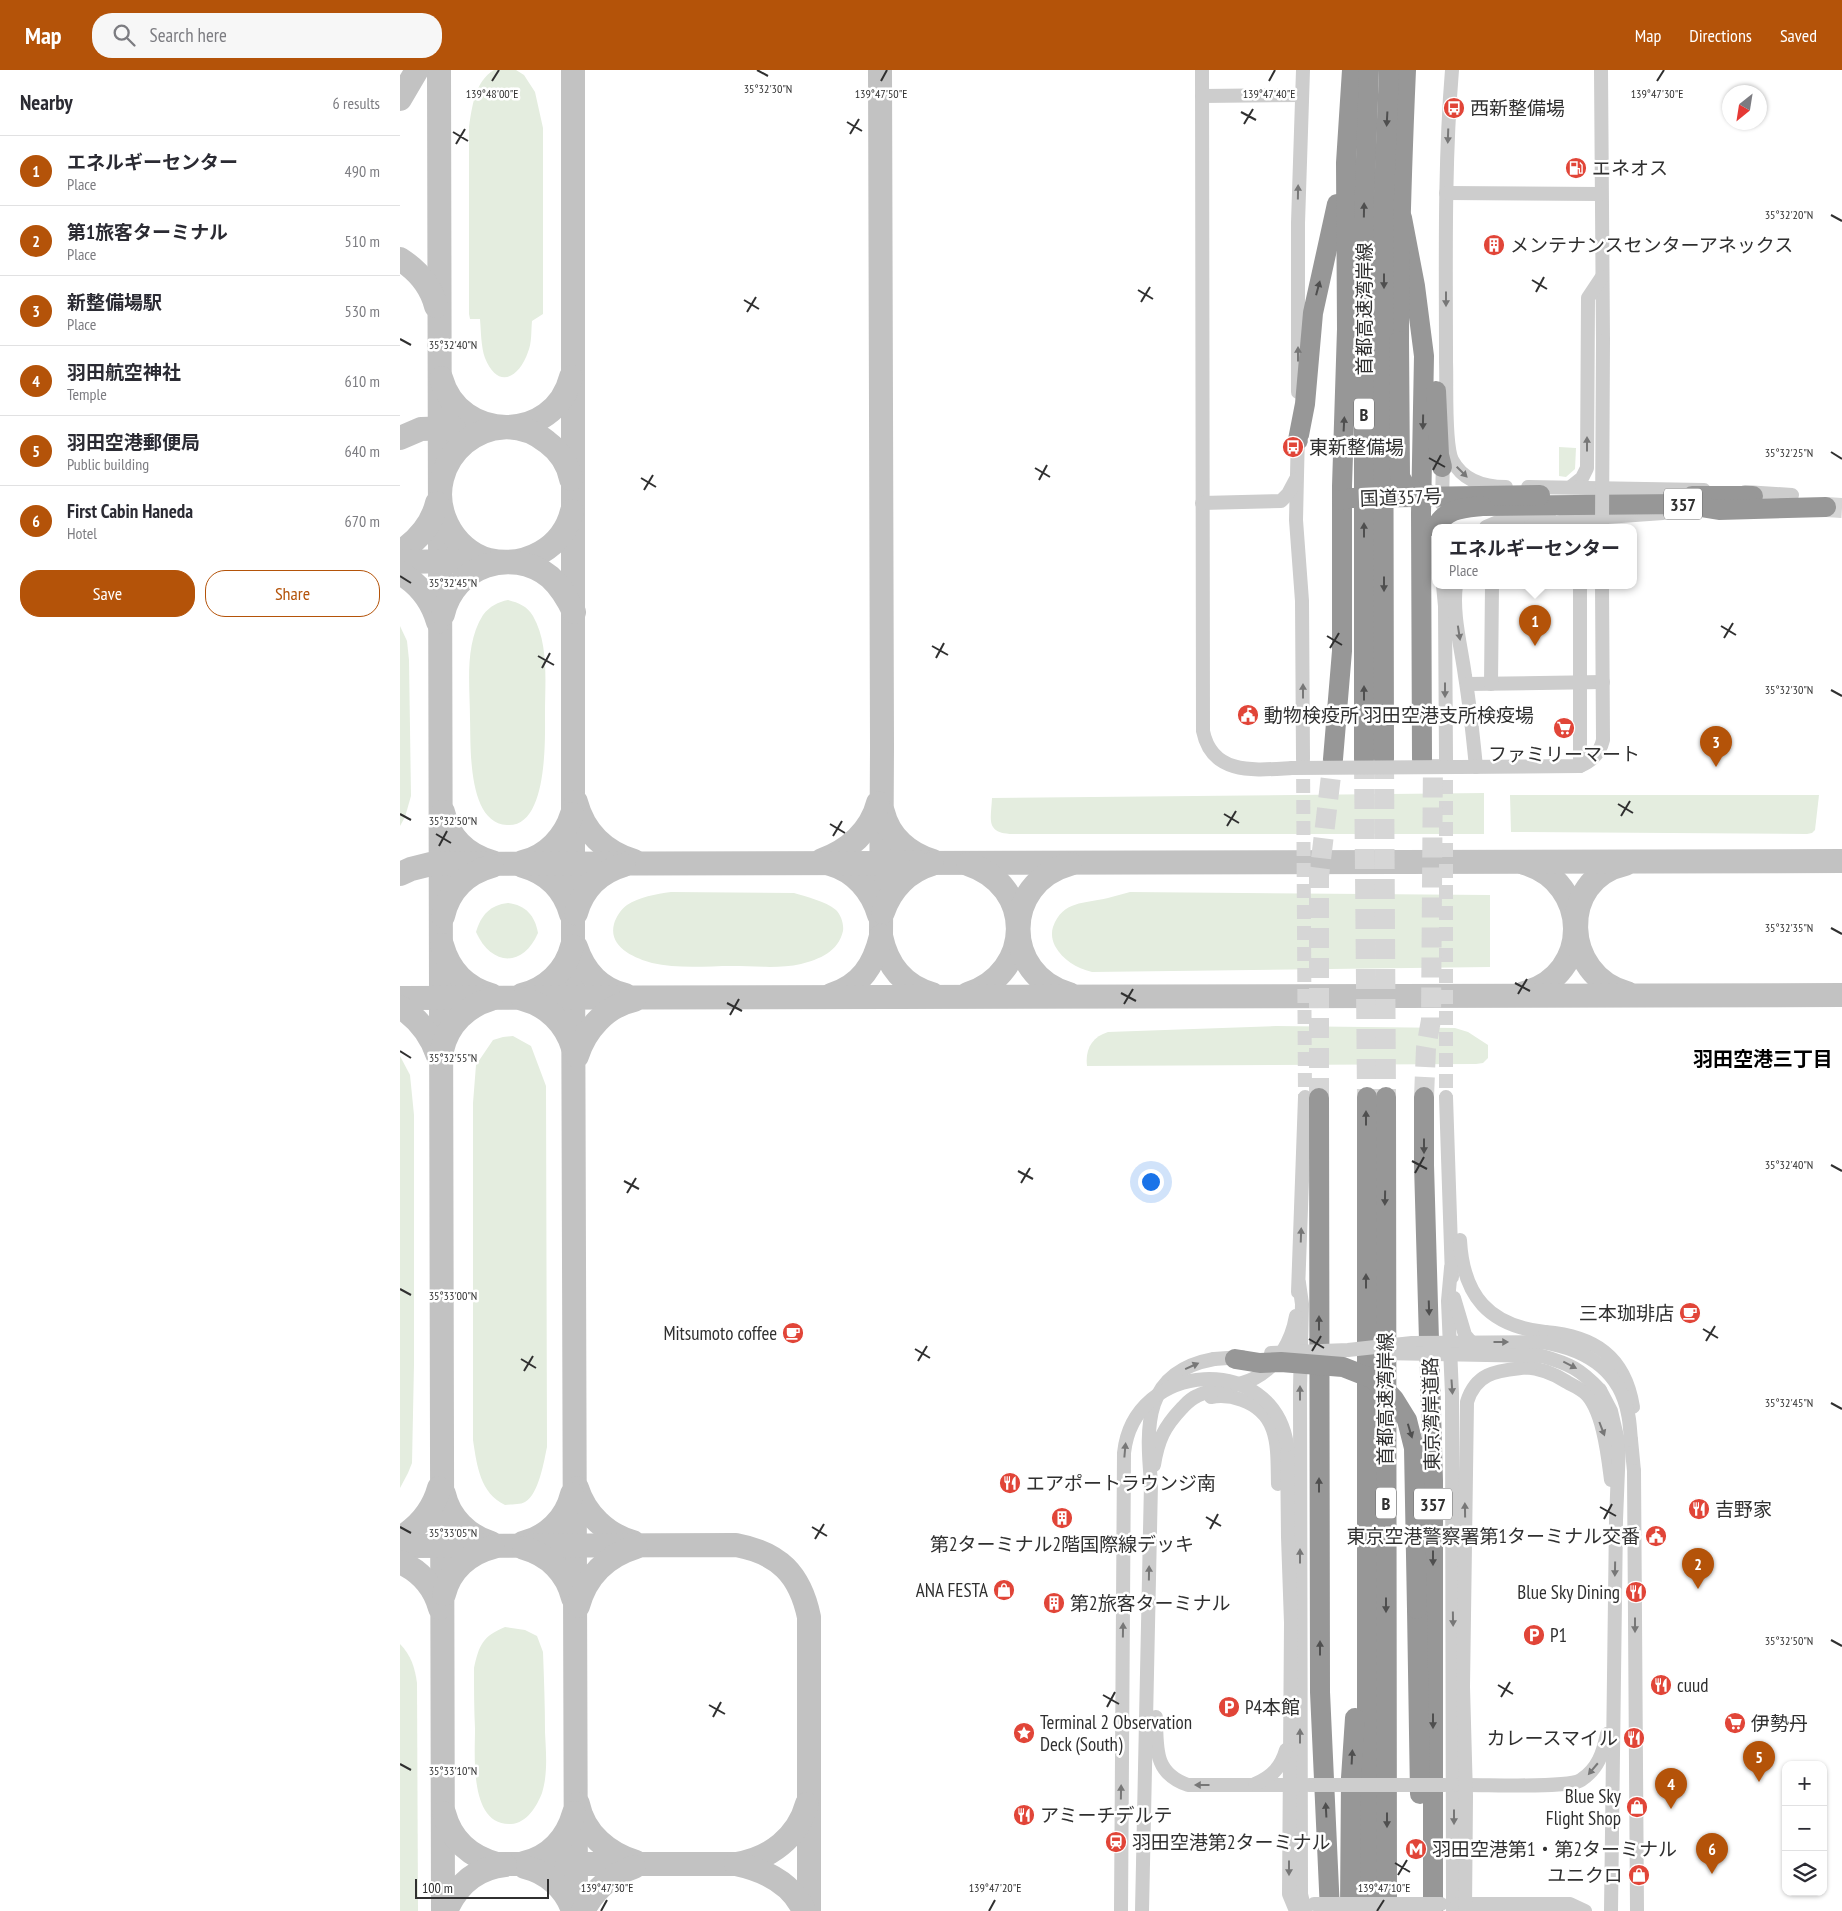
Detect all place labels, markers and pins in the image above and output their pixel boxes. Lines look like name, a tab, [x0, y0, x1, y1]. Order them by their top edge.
bus stop icon: 西新整備場	[1442, 96, 1466, 120]
place label: 西新整備場	[1470, 96, 1565, 120]
fuel station icon: エネオス	[1564, 156, 1588, 180]
place label: エネオス	[1592, 156, 1668, 180]
building icon: メンテナンスセンターアネックス	[1482, 233, 1506, 257]
place label: メンテナンスセンターアネックス	[1510, 233, 1793, 257]
bus stop icon: 東新整備場	[1281, 435, 1305, 459]
place label: 東新整備場	[1309, 435, 1404, 459]
pin: 1	[1519, 605, 1551, 646]
public building icon: 動物検疫所 羽田空港支所検疫場	[1236, 703, 1260, 727]
place label: 動物検疫所 羽田空港支所検疫場	[1264, 703, 1534, 727]
supermarket icon: ファミリーマート	[1552, 716, 1576, 740]
pin: 3	[1700, 726, 1732, 767]
place label: ファミリーマート	[1488, 742, 1640, 766]
place label: 三本珈琲店	[1579, 1301, 1674, 1325]
cafe icon: 三本珈琲店	[1678, 1301, 1702, 1325]
place label: Mitsumoto coffee	[663, 1321, 777, 1345]
cafe icon: Mitsumoto coffee	[781, 1321, 805, 1345]
restaurant icon: エアポートラウンジ南	[998, 1471, 1022, 1495]
place label: エアポートラウンジ南	[1026, 1471, 1216, 1495]
restaurant icon: 吉野家	[1687, 1497, 1711, 1521]
place label: 吉野家	[1715, 1497, 1772, 1521]
building icon: 第2ターミナル2階国際線デッキ	[1050, 1506, 1074, 1530]
place label: 東京空港警察署第1ターミナル交番	[1346, 1524, 1640, 1548]
public building icon: 東京空港警察署第1ターミナル交番	[1644, 1524, 1668, 1548]
place label: 第2ターミナル2階国際線デッキ	[930, 1532, 1194, 1556]
pin: 2	[1682, 1548, 1714, 1589]
place label: ANA FESTA	[916, 1578, 988, 1602]
shop icon: ANA FESTA	[992, 1578, 1016, 1602]
place label: Blue Sky Dining	[1517, 1580, 1620, 1604]
restaurant icon: Blue Sky Dining	[1624, 1580, 1648, 1604]
building icon: 第2旅客ターミナル	[1042, 1591, 1066, 1615]
place label: 第2旅客ターミナル	[1070, 1591, 1231, 1615]
parking icon: P1	[1522, 1623, 1546, 1647]
place label: P1	[1550, 1623, 1567, 1647]
restaurant icon: cuud	[1649, 1673, 1673, 1697]
place label: cuud	[1677, 1673, 1708, 1697]
parking icon: P4本館	[1217, 1695, 1241, 1719]
place label: P4本館	[1245, 1695, 1300, 1719]
place label: Terminal 2 Observation Deck (South)	[1040, 1710, 1192, 1756]
supermarket icon: 伊勢丹	[1723, 1711, 1747, 1735]
place label: 伊勢丹	[1751, 1711, 1808, 1735]
place icon: Terminal 2 Observation Deck (South)	[1012, 1721, 1036, 1745]
place label: カレースマイル	[1487, 1726, 1618, 1750]
restaurant icon: カレースマイル	[1622, 1726, 1646, 1750]
pin: 5	[1743, 1741, 1775, 1782]
pin: 4	[1655, 1768, 1687, 1809]
place label: Blue Sky Flight Shop	[1546, 1784, 1622, 1830]
shop icon: Blue Sky Flight Shop	[1625, 1795, 1649, 1819]
restaurant icon: アミーチデルテ	[1012, 1803, 1036, 1827]
place label: アミーチデルテ	[1040, 1803, 1173, 1827]
station icon: 羽田空港第2ターミナル	[1104, 1830, 1128, 1854]
place label: 羽田空港第2ターミナル	[1132, 1830, 1331, 1854]
pin: 6	[1696, 1833, 1728, 1874]
metro station icon: 羽田空港第1・第2ターミナル	[1404, 1837, 1428, 1861]
place label: 羽田空港第1・第2ターミナル	[1432, 1837, 1677, 1861]
place label: ユニクロ	[1547, 1863, 1623, 1887]
shop icon: ユニクロ	[1627, 1863, 1651, 1887]

